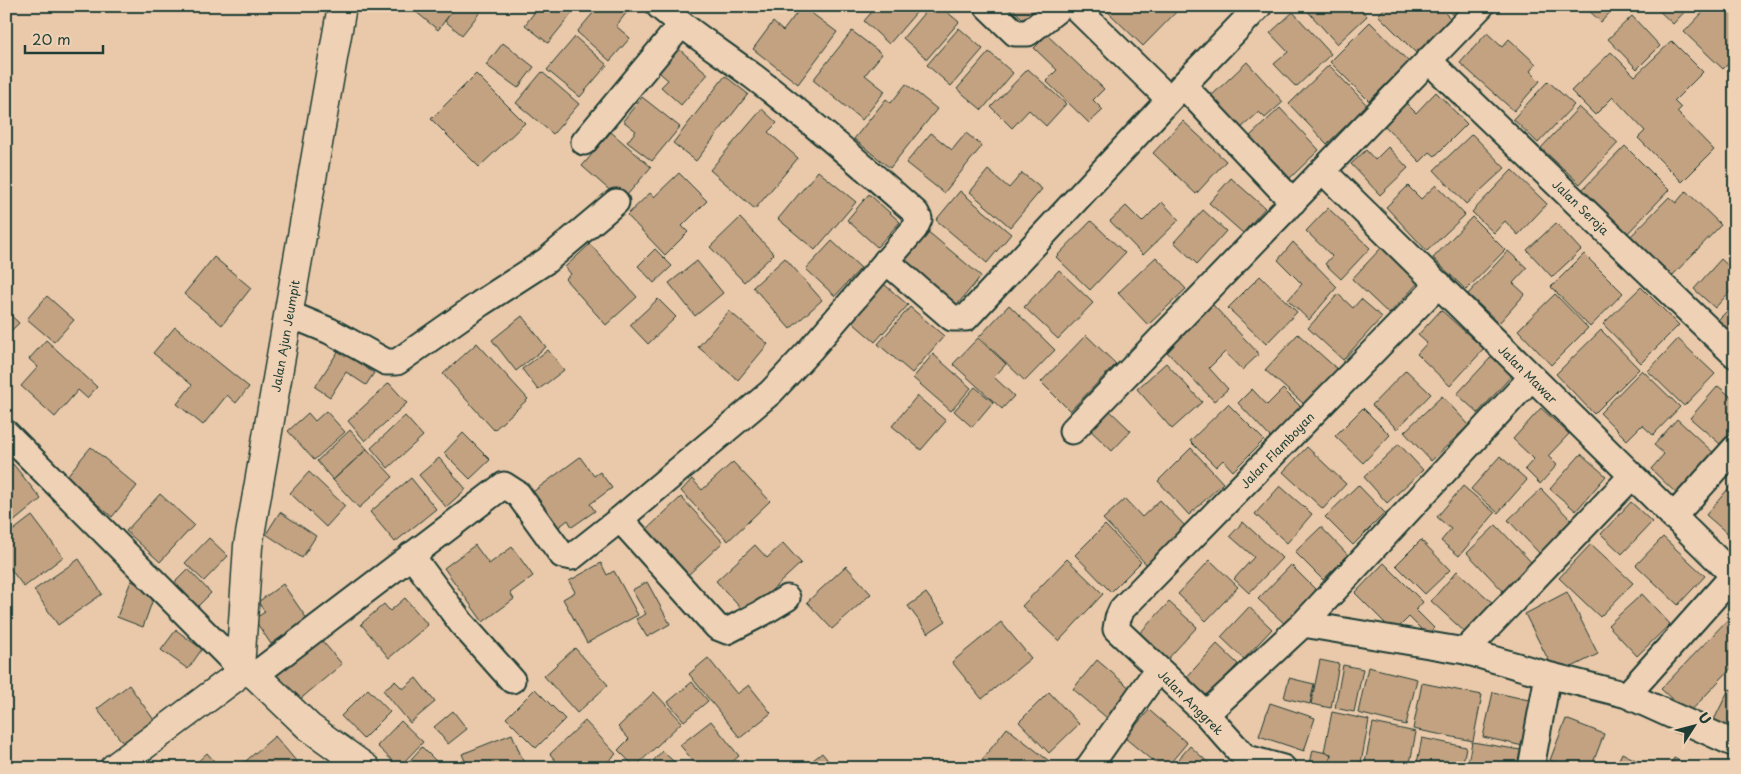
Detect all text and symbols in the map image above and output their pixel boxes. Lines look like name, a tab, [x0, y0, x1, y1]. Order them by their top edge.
scale bar	[25, 22, 102, 54]
text: 20 m	[32, 27, 71, 50]
street label: Jalan Seroja	[1549, 175, 1614, 239]
street label: Jalan Ajun Jeumpit	[266, 278, 304, 393]
street label: Jalan Mawar	[1494, 340, 1562, 408]
street label: Jalan Flamboyan	[1236, 408, 1318, 492]
street label: Jalan Anggrek	[1154, 665, 1228, 739]
north arrow	[1668, 702, 1718, 752]
text: U	[1693, 708, 1717, 729]

